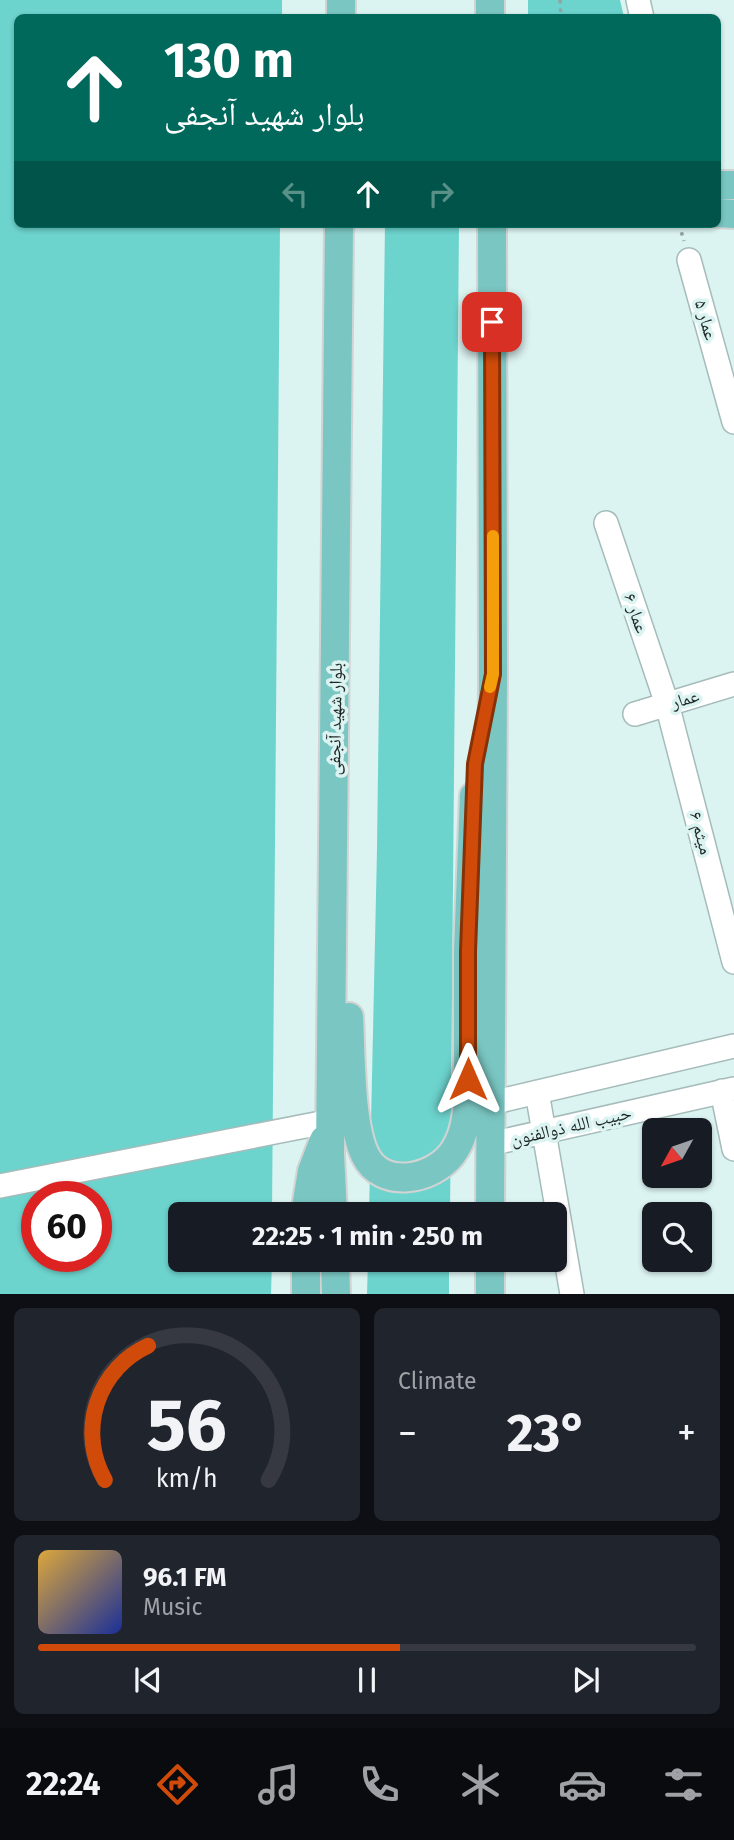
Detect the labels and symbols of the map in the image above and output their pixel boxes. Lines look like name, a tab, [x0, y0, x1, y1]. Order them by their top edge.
pin	[462, 292, 522, 352]
street label: عمار ۵	[690, 297, 722, 343]
street label: عمار ۶	[619, 590, 653, 636]
street label: بلوار شهید آنجفی	[323, 662, 347, 776]
street label: عمار	[667, 684, 702, 714]
street label: میثم ۶	[684, 809, 717, 857]
position arrow	[431, 1042, 505, 1116]
street label: حبیب الله ذوالفنون	[508, 1101, 634, 1151]
north arrow	[642, 1118, 712, 1188]
speed limit sign: 60	[21, 1181, 112, 1272]

